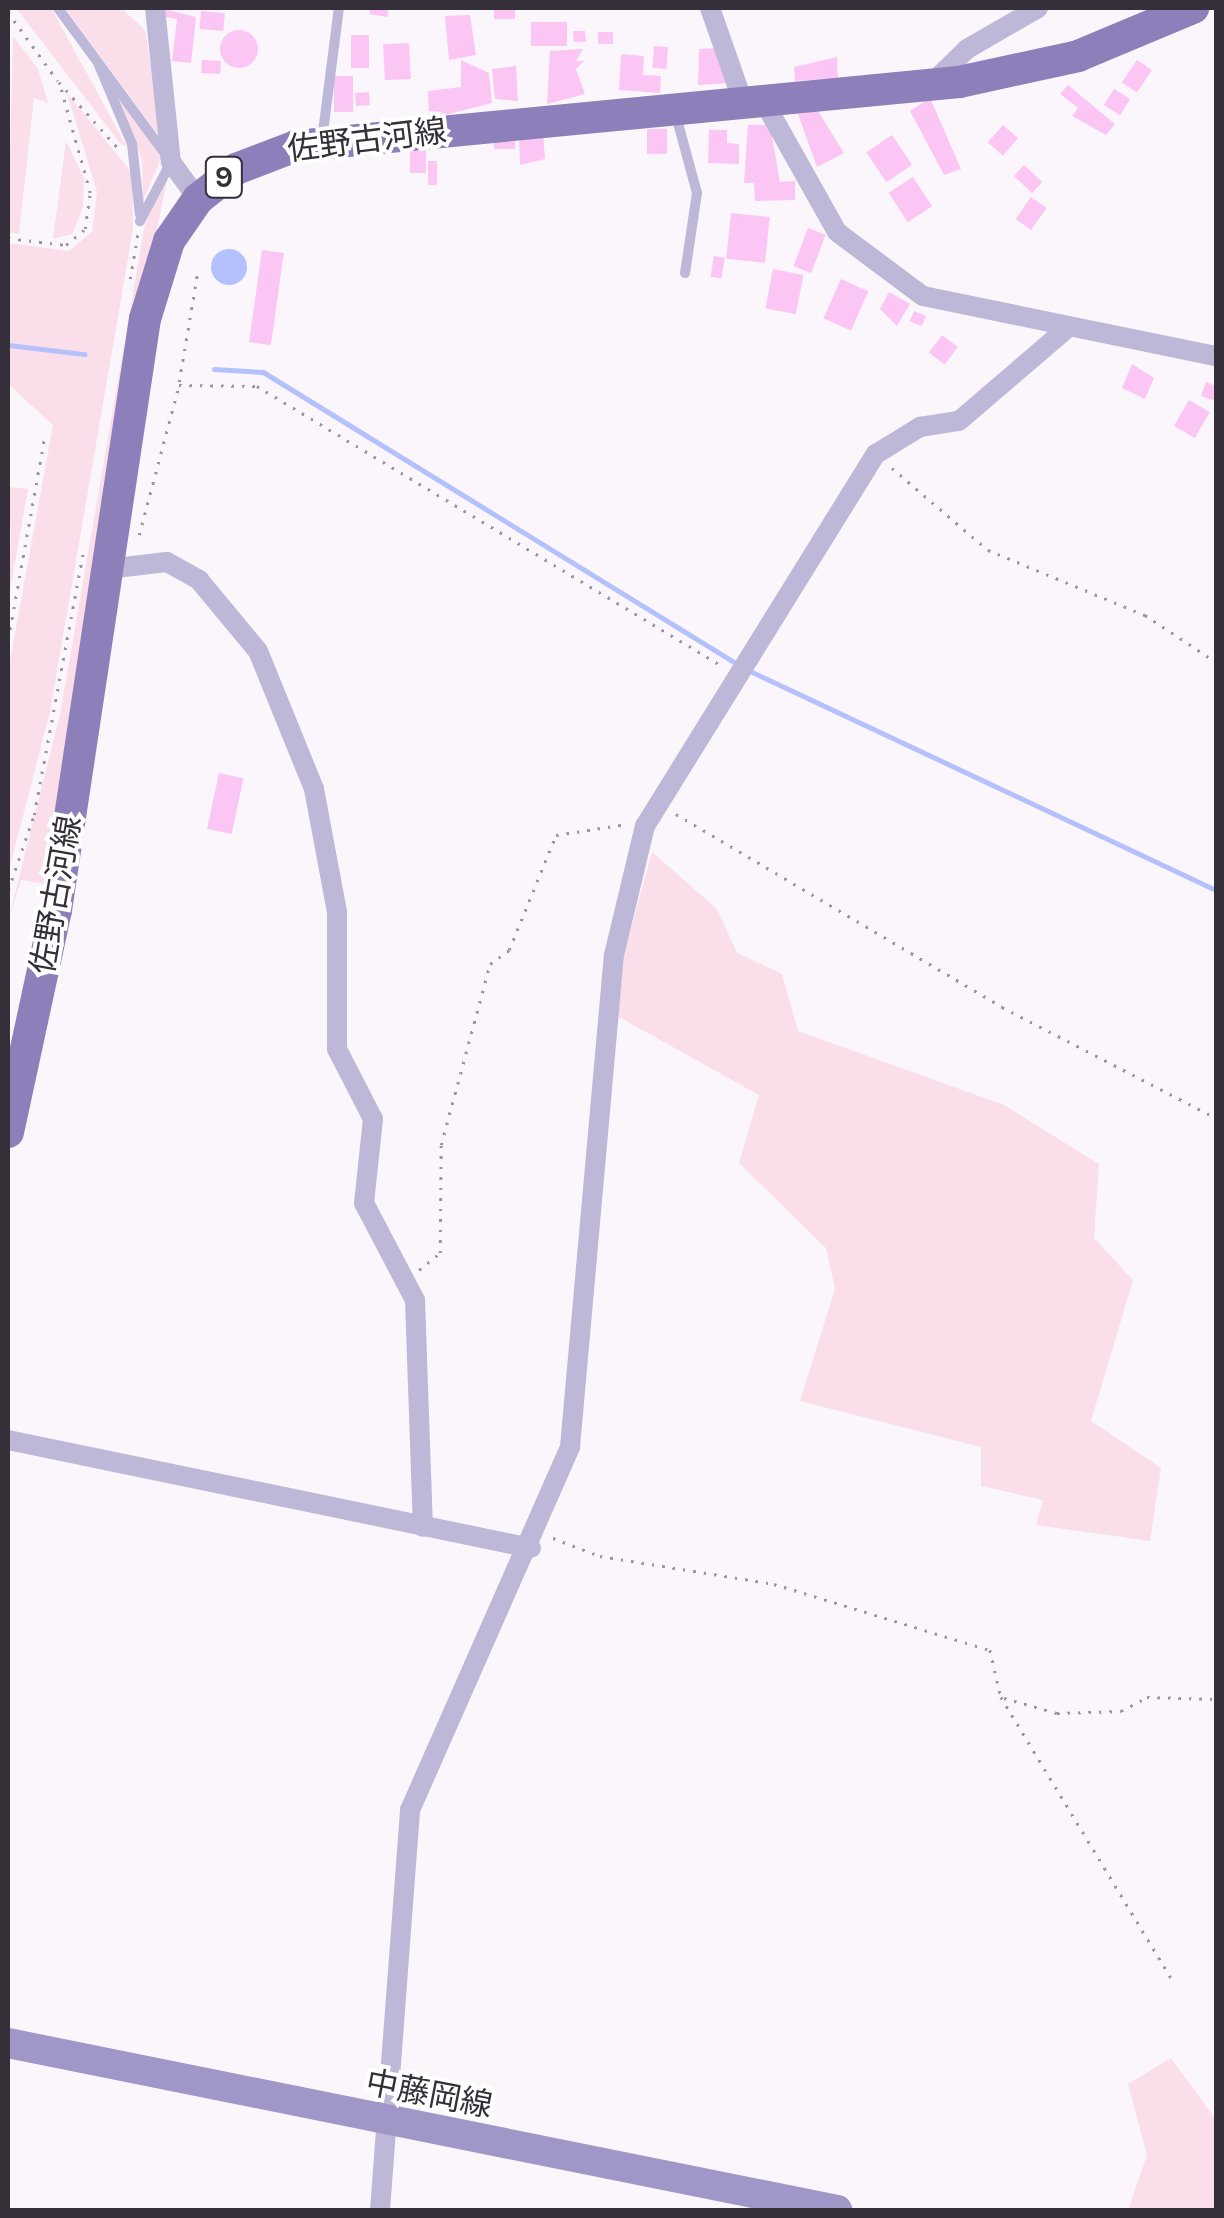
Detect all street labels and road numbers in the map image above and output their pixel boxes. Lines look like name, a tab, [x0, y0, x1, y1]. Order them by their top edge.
street label: 佐野古河線	[285, 112, 449, 170]
road number: 9	[204, 152, 244, 202]
street label: 佐野古河線	[24, 813, 90, 977]
street label: 中藤岡線	[363, 2064, 495, 2126]

